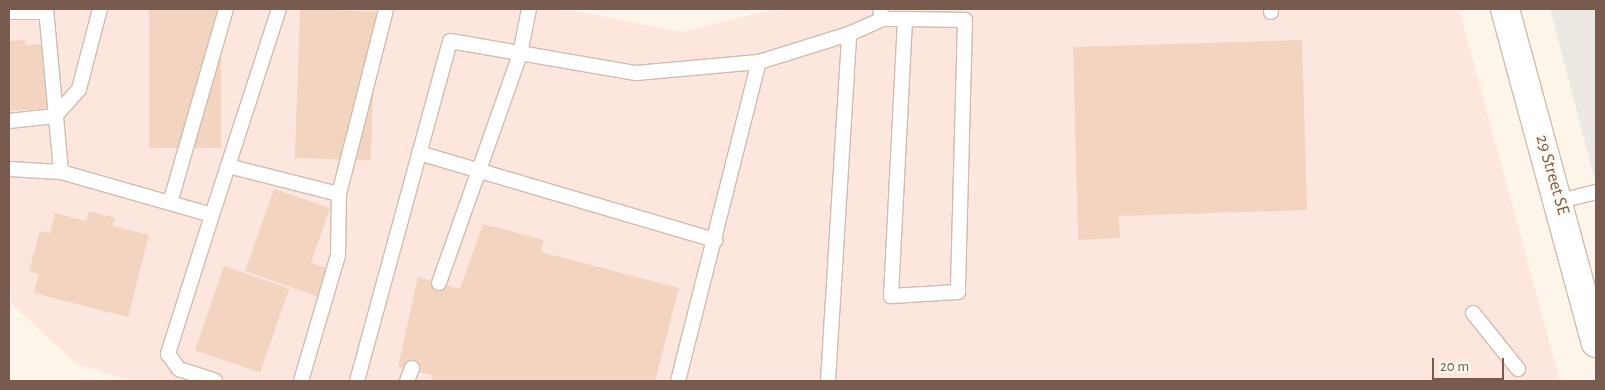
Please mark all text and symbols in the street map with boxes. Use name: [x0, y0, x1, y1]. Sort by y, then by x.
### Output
street label: 29 Street SE: [1530, 133, 1574, 217]
scale bar: [1435, 348, 1508, 380]
text: 20 m: [1440, 359, 1469, 374]

